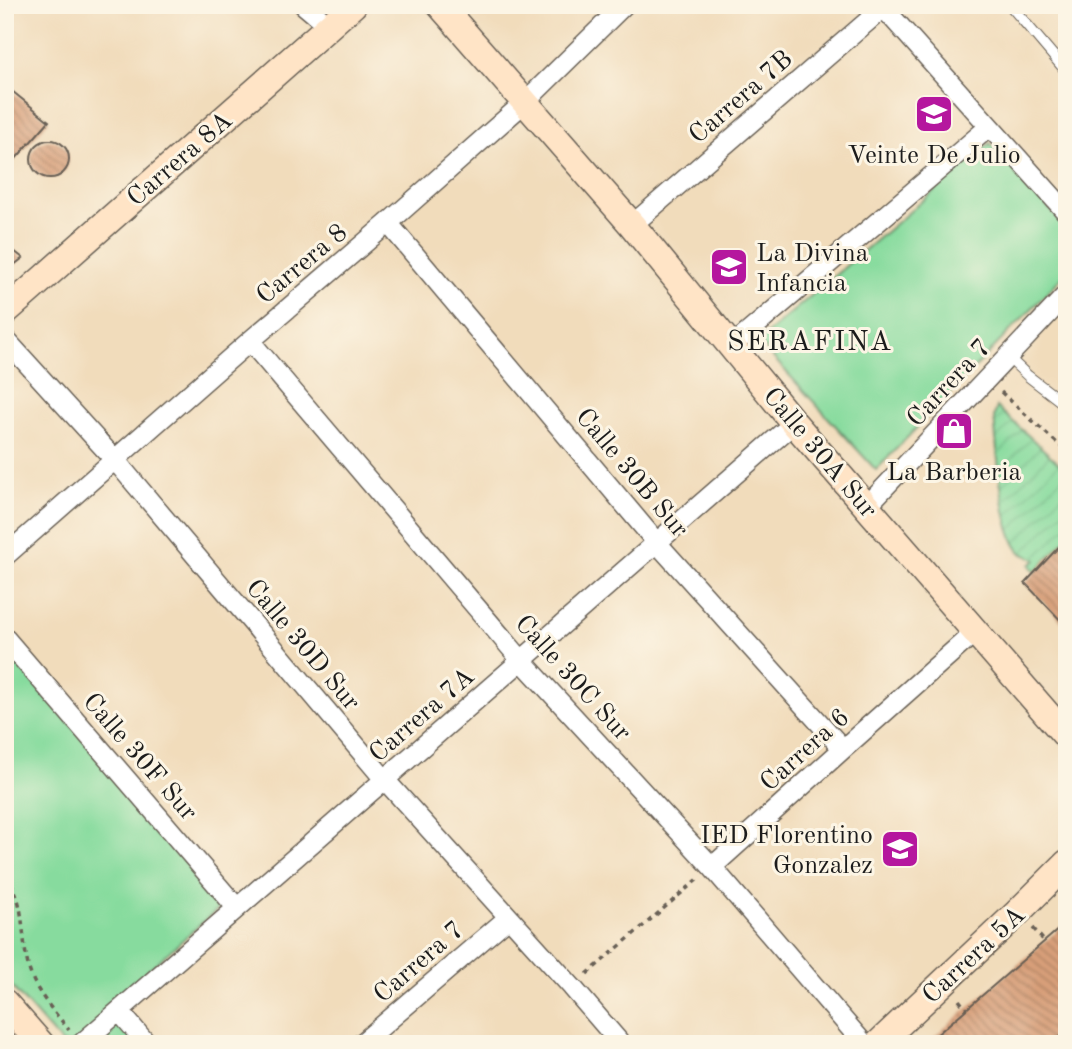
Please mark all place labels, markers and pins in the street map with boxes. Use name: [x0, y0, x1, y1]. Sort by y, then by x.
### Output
school or university icon: Veinte De Julio: [913, 93, 955, 135]
place label: Veinte De Julio: [847, 143, 1021, 169]
place label: La Divina Infancia: [756, 241, 869, 297]
school or university icon: La Divina Infancia: [708, 246, 750, 288]
shop icon: La Barberia: [933, 410, 975, 452]
place label: La Barberia: [887, 460, 1022, 486]
place label: IED Florentino Gonzalez: [700, 823, 873, 879]
school or university icon: IED Florentino Gonzalez: [879, 828, 921, 870]

